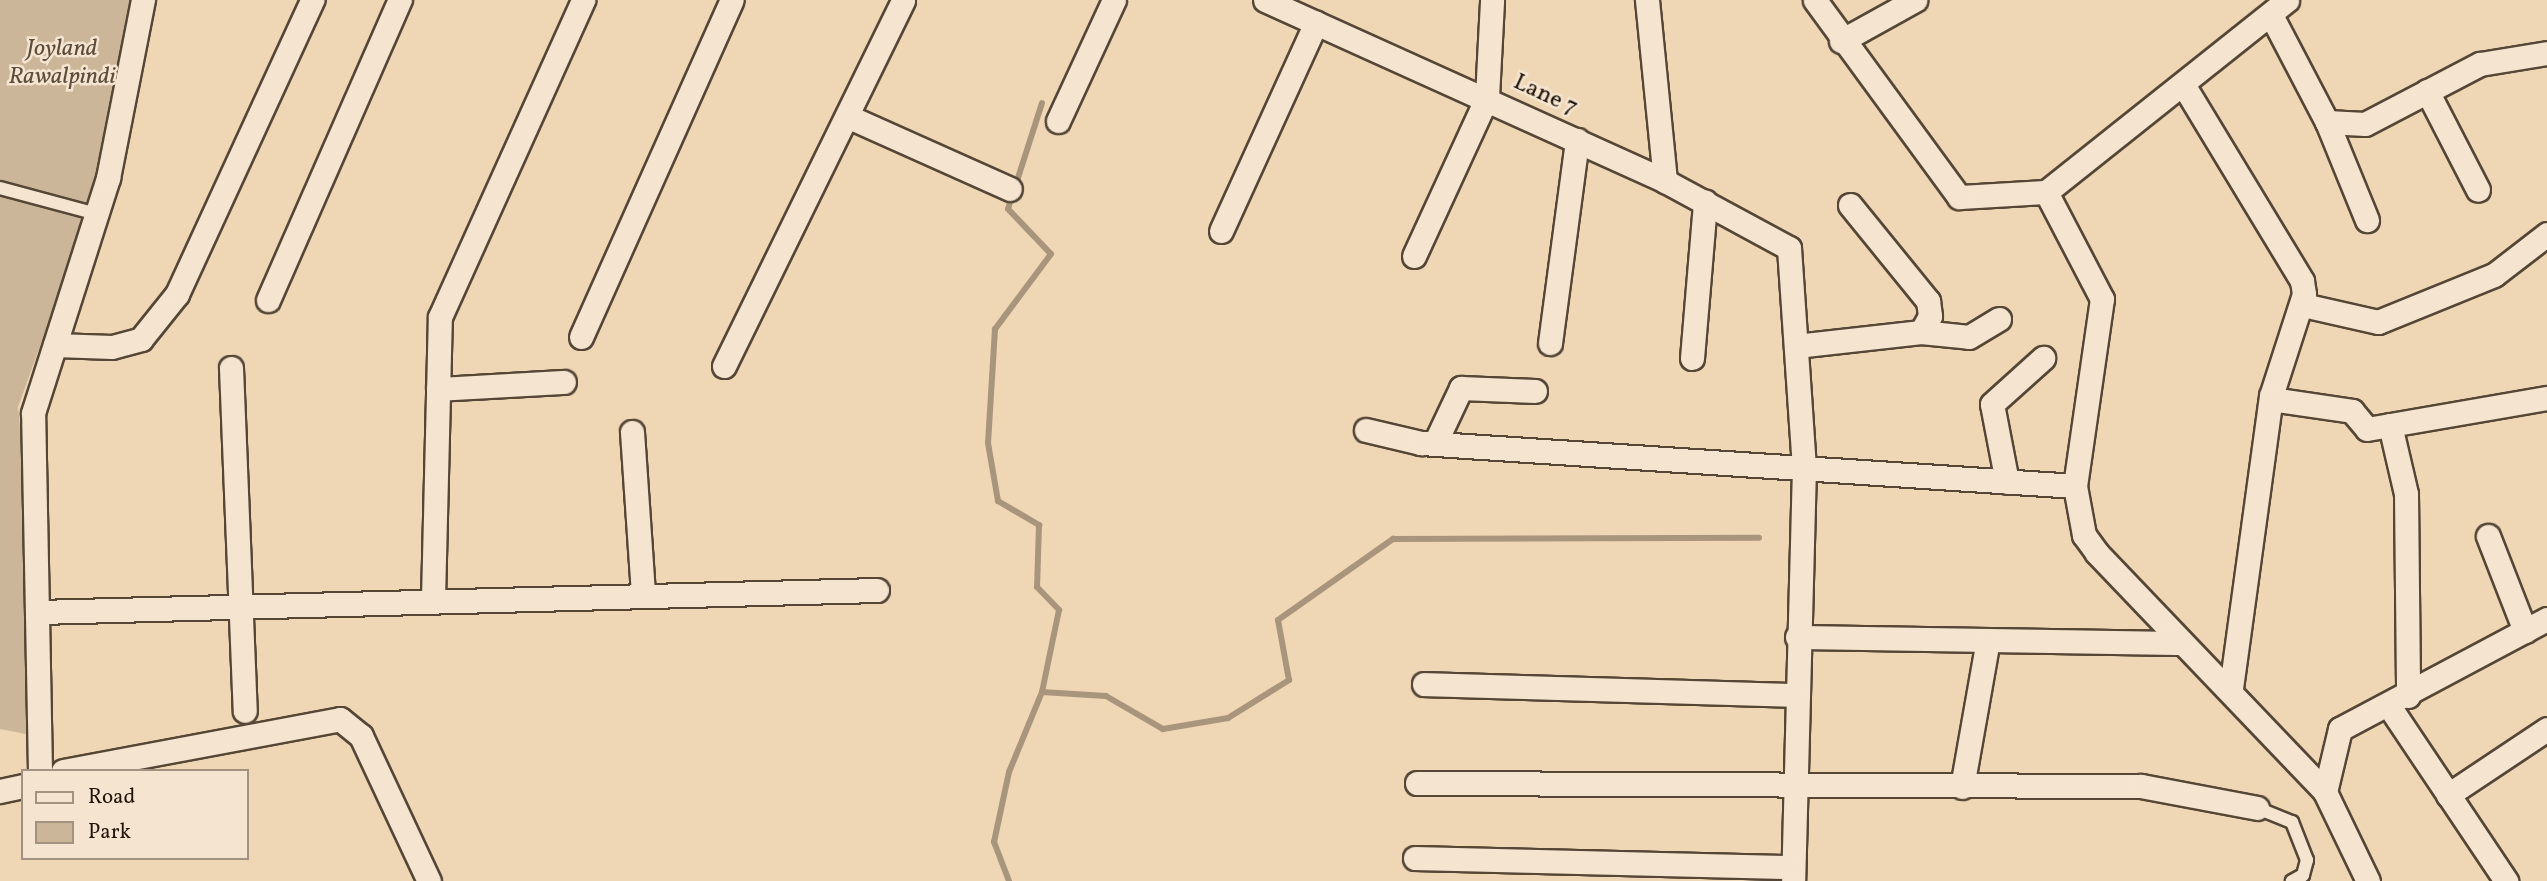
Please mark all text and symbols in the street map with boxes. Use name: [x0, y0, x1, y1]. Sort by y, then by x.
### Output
park label: Joyland Rawalpindi: [8, 36, 116, 92]
street label: Lane 7: [1508, 69, 1582, 123]
legend: [21, 769, 248, 860]
text: Road: [88, 783, 135, 812]
text: Park: [88, 818, 131, 847]

